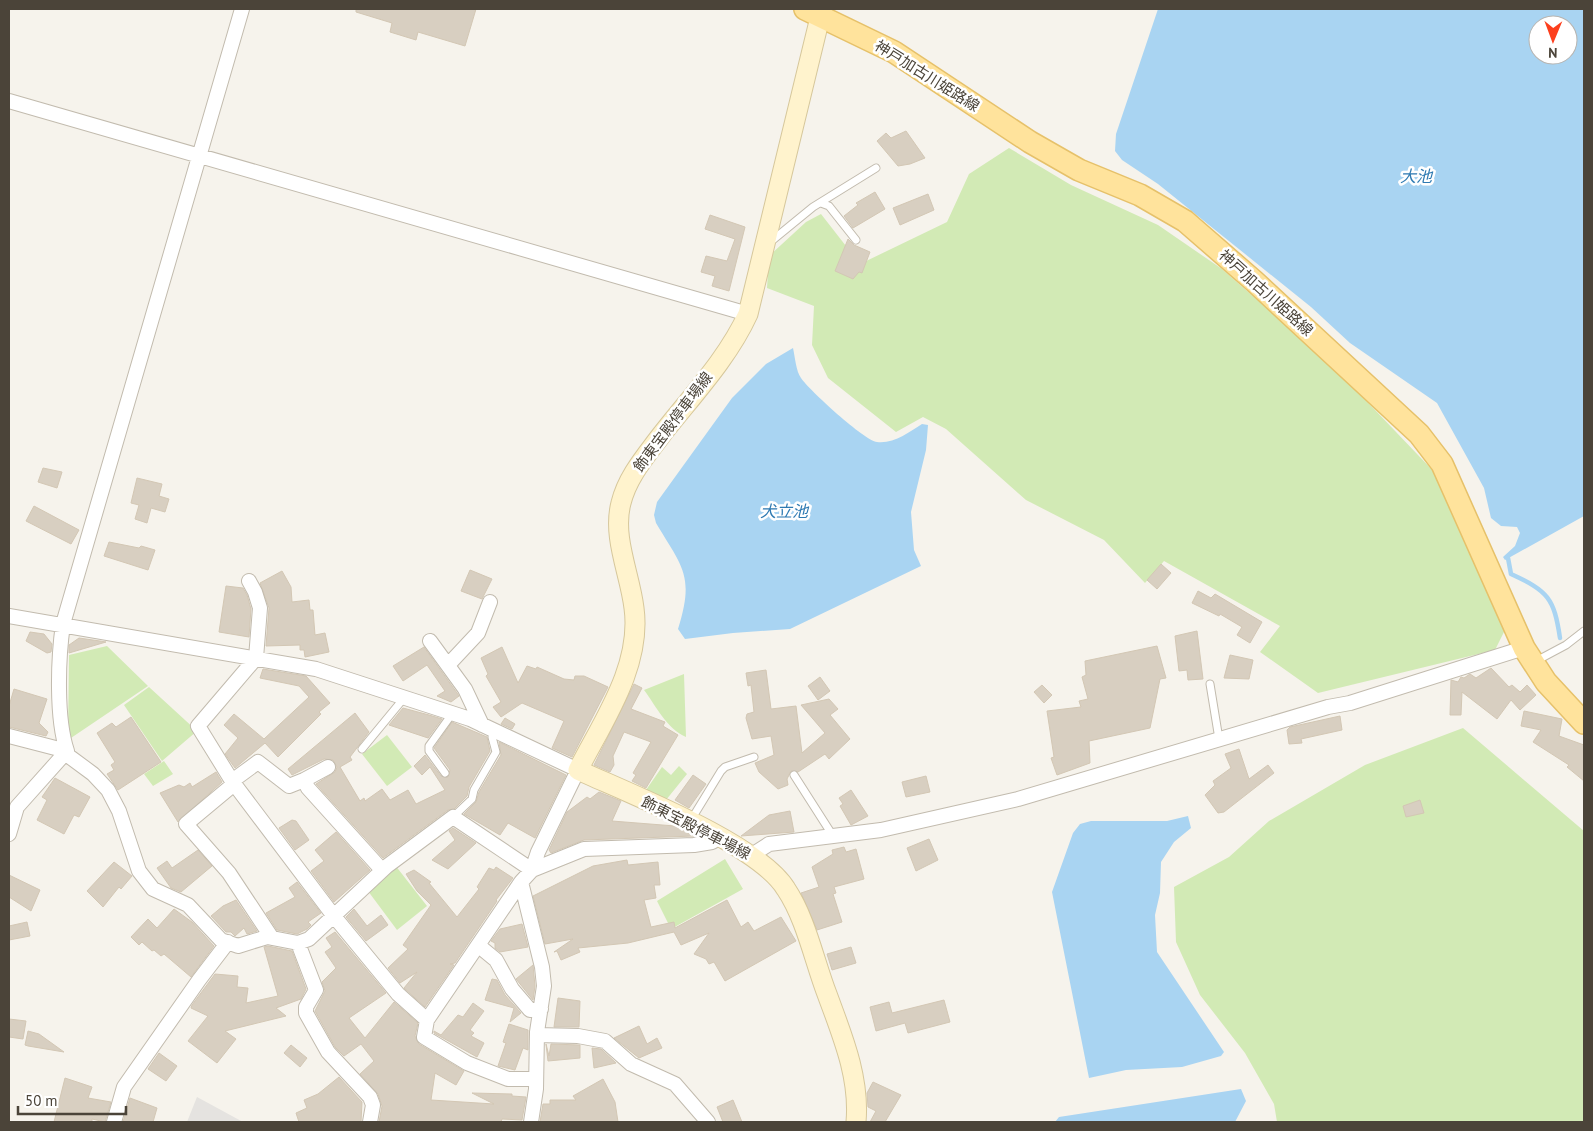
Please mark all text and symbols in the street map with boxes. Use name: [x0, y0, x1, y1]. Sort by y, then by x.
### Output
north arrow: [1528, 15, 1578, 65]
street label: 神戸加古川姫路線: [871, 36, 983, 115]
text: N: [1548, 44, 1558, 62]
water label: 大池: [1400, 166, 1434, 186]
street label: 神戸加古川姫路線: [1215, 245, 1317, 340]
street label: 飾東宝殿停車場線: [629, 368, 716, 475]
water label: 犬立池: [760, 501, 810, 521]
street label: 飾東宝殿停車場線: [638, 792, 754, 863]
scale bar: [18, 1084, 125, 1116]
text: 50 m: [25, 1091, 58, 1110]

